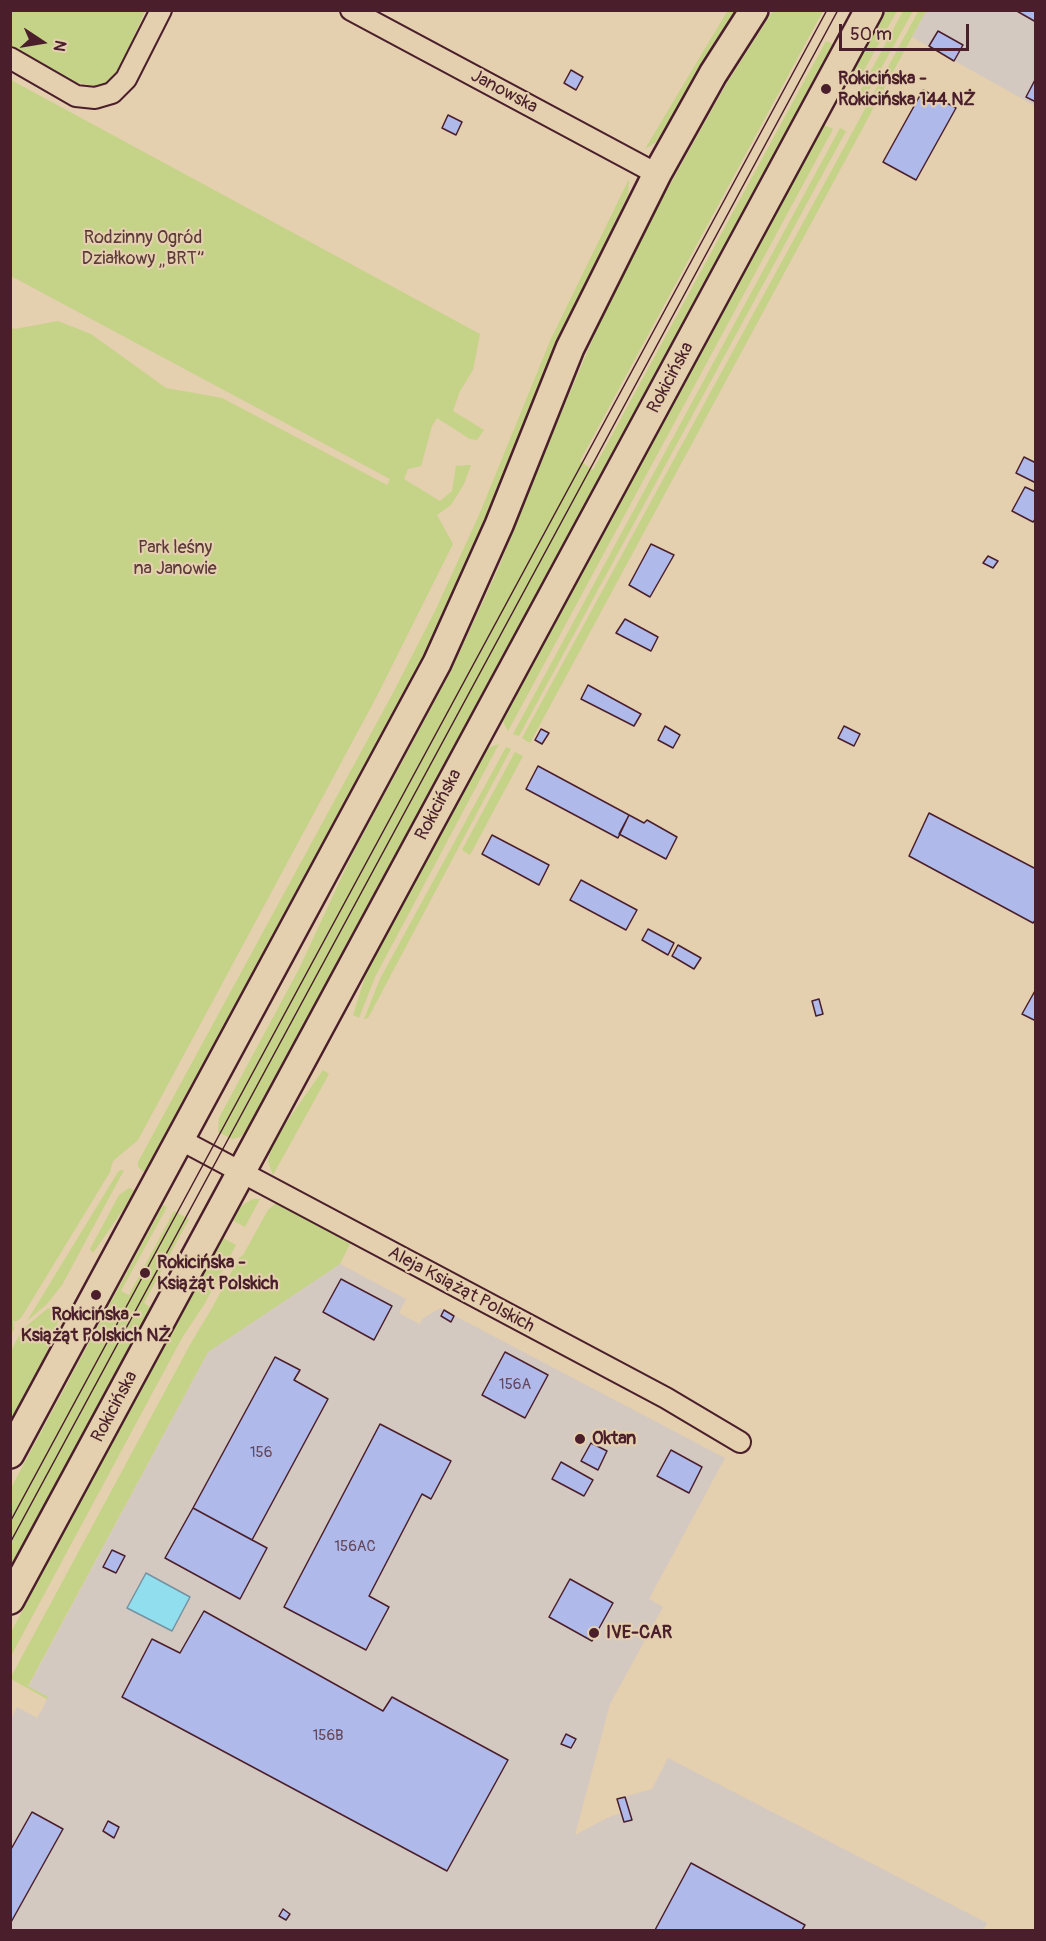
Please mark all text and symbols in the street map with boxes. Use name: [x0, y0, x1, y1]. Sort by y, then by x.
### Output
north arrow: [12, 12, 72, 72]
scale bar: [842, 12, 972, 50]
text: 50 m: [850, 23, 892, 46]
text: N: [49, 38, 71, 53]
street label: Janowska: [467, 65, 541, 119]
place label: Rokicińska - Rokicińska 144 NŻ: [838, 68, 976, 110]
marker: Rokicińska - Rokicińska 144 NŻ: [819, 82, 833, 96]
park label: Rodzinny Ogród Działkowy „BRT”: [82, 227, 204, 270]
street label: Rokicińska: [643, 339, 699, 417]
park label: Park leśny na Janowie: [133, 537, 217, 580]
street label: Rokicińska: [411, 766, 467, 844]
street label: Aleja Książąt Polskich: [384, 1242, 538, 1338]
place label: Rokicińska - Książąt Polskich: [157, 1252, 278, 1294]
marker: Rokicińska - Książąt Polskich: [138, 1266, 152, 1280]
marker: Rokicińska - Książąt Polskich NŻ: [89, 1288, 103, 1302]
place label: Rokicińska - Książąt Polskich NŻ: [21, 1304, 171, 1346]
street label: Rokicińska: [87, 1368, 143, 1446]
house number: 156A: [499, 1376, 531, 1394]
place label: Oktan: [592, 1428, 636, 1450]
marker: Oktan: [573, 1432, 587, 1446]
house number: 156: [250, 1444, 272, 1462]
house number: 156AC: [334, 1538, 376, 1556]
place label: IVE-CAR: [606, 1622, 672, 1644]
marker: IVE-CAR: [587, 1626, 601, 1640]
house number: 156B: [312, 1727, 344, 1745]

